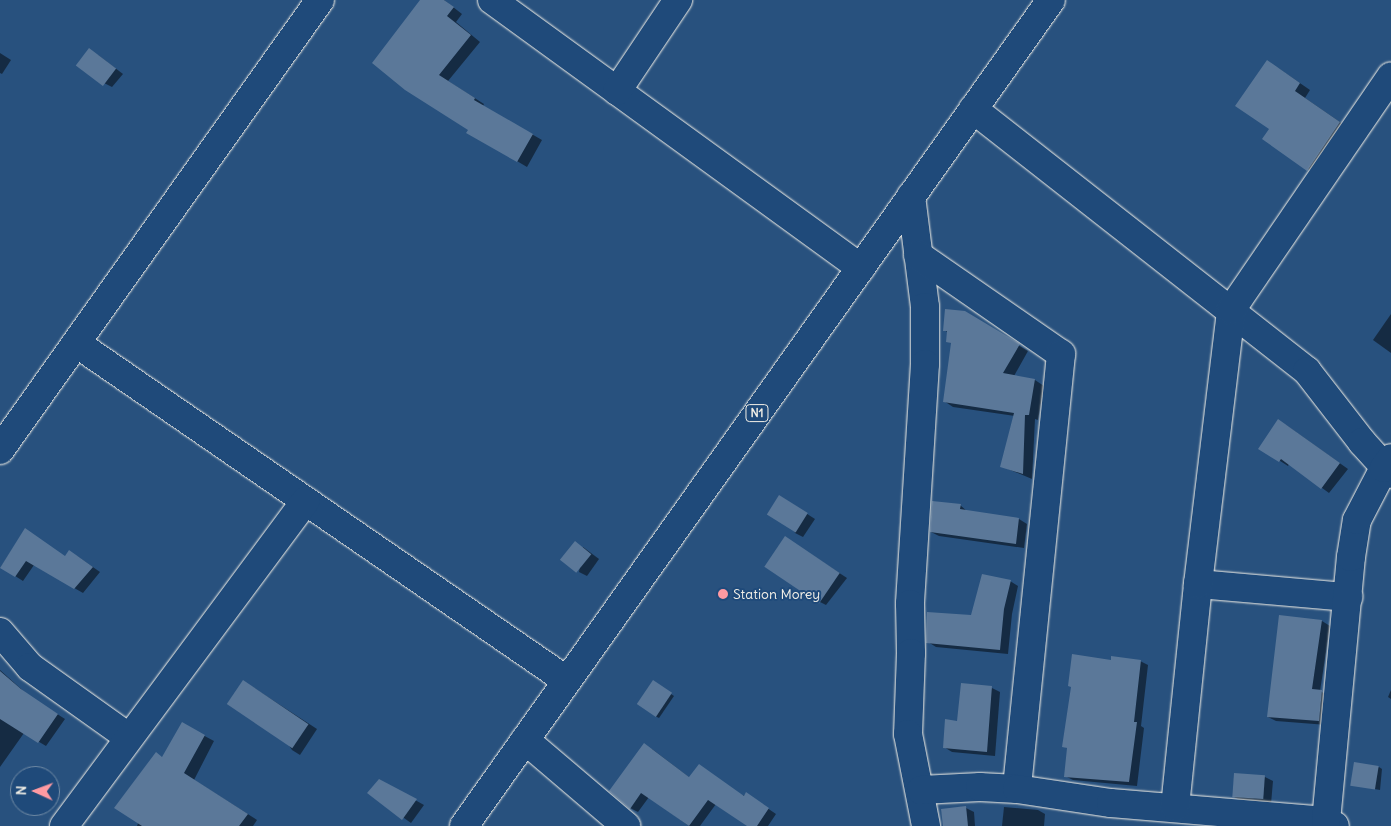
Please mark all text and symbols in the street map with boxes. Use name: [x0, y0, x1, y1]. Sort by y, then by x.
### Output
road number: N1: [744, 403, 770, 422]
place label: Station Morey: [733, 586, 820, 602]
marker: Station Morey: [717, 588, 729, 600]
north arrow: [10, 766, 60, 816]
text: N: [12, 785, 30, 796]

